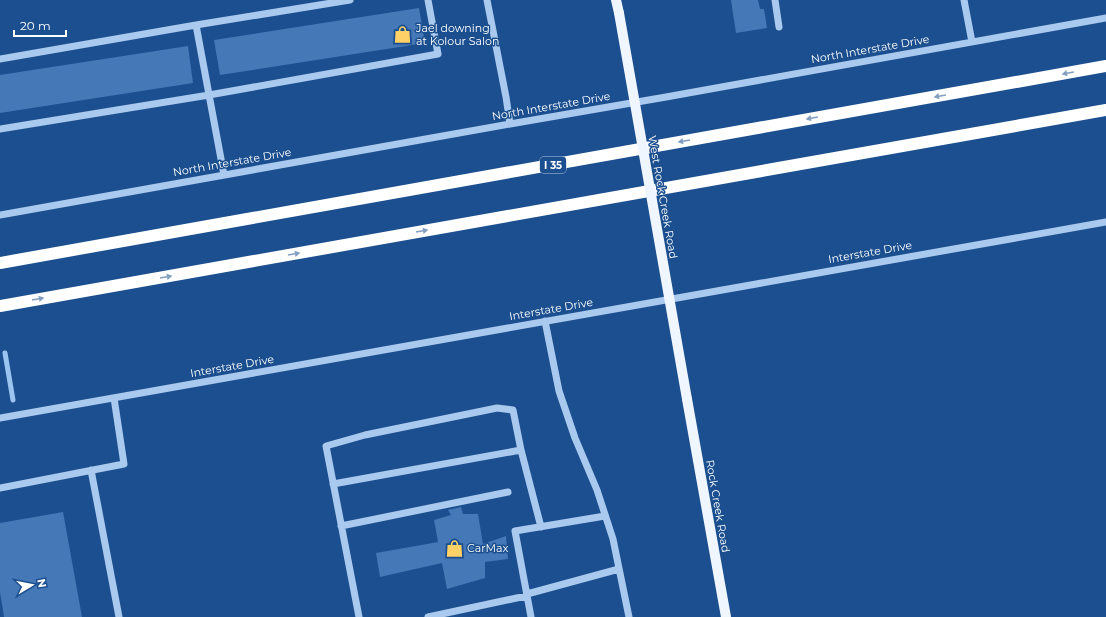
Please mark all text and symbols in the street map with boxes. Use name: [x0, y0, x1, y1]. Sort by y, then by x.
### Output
scale bar: [14, 12, 66, 38]
text: 20 m: [20, 18, 51, 33]
place label: Jael downing at Kolour Salon: [415, 21, 499, 48]
shop icon: Jael downing at Kolour Salon: [393, 24, 413, 44]
street label: North Interstate Drive: [810, 32, 931, 66]
one-way arrow: [1061, 70, 1074, 76]
street label: North Interstate Drive: [491, 89, 612, 123]
one-way arrow: [933, 93, 946, 99]
one-way arrow: [805, 116, 818, 122]
street label: West Rock Creek Road: [645, 134, 681, 260]
one-way arrow: [678, 139, 690, 145]
street label: North Interstate Drive: [172, 145, 293, 179]
road number: I 35: [540, 157, 566, 173]
one-way arrow: [416, 228, 429, 234]
street label: Interstate Drive: [827, 238, 913, 266]
one-way arrow: [288, 251, 301, 257]
one-way arrow: [160, 273, 173, 279]
street label: Interstate Drive: [508, 295, 594, 323]
one-way arrow: [32, 296, 45, 302]
street label: Interstate Drive: [189, 352, 275, 380]
street label: Rock Creek Road: [703, 458, 733, 554]
shop icon: CarMax: [444, 538, 464, 558]
place label: CarMax: [467, 541, 508, 555]
north arrow: [12, 565, 52, 605]
text: N: [34, 578, 50, 589]

